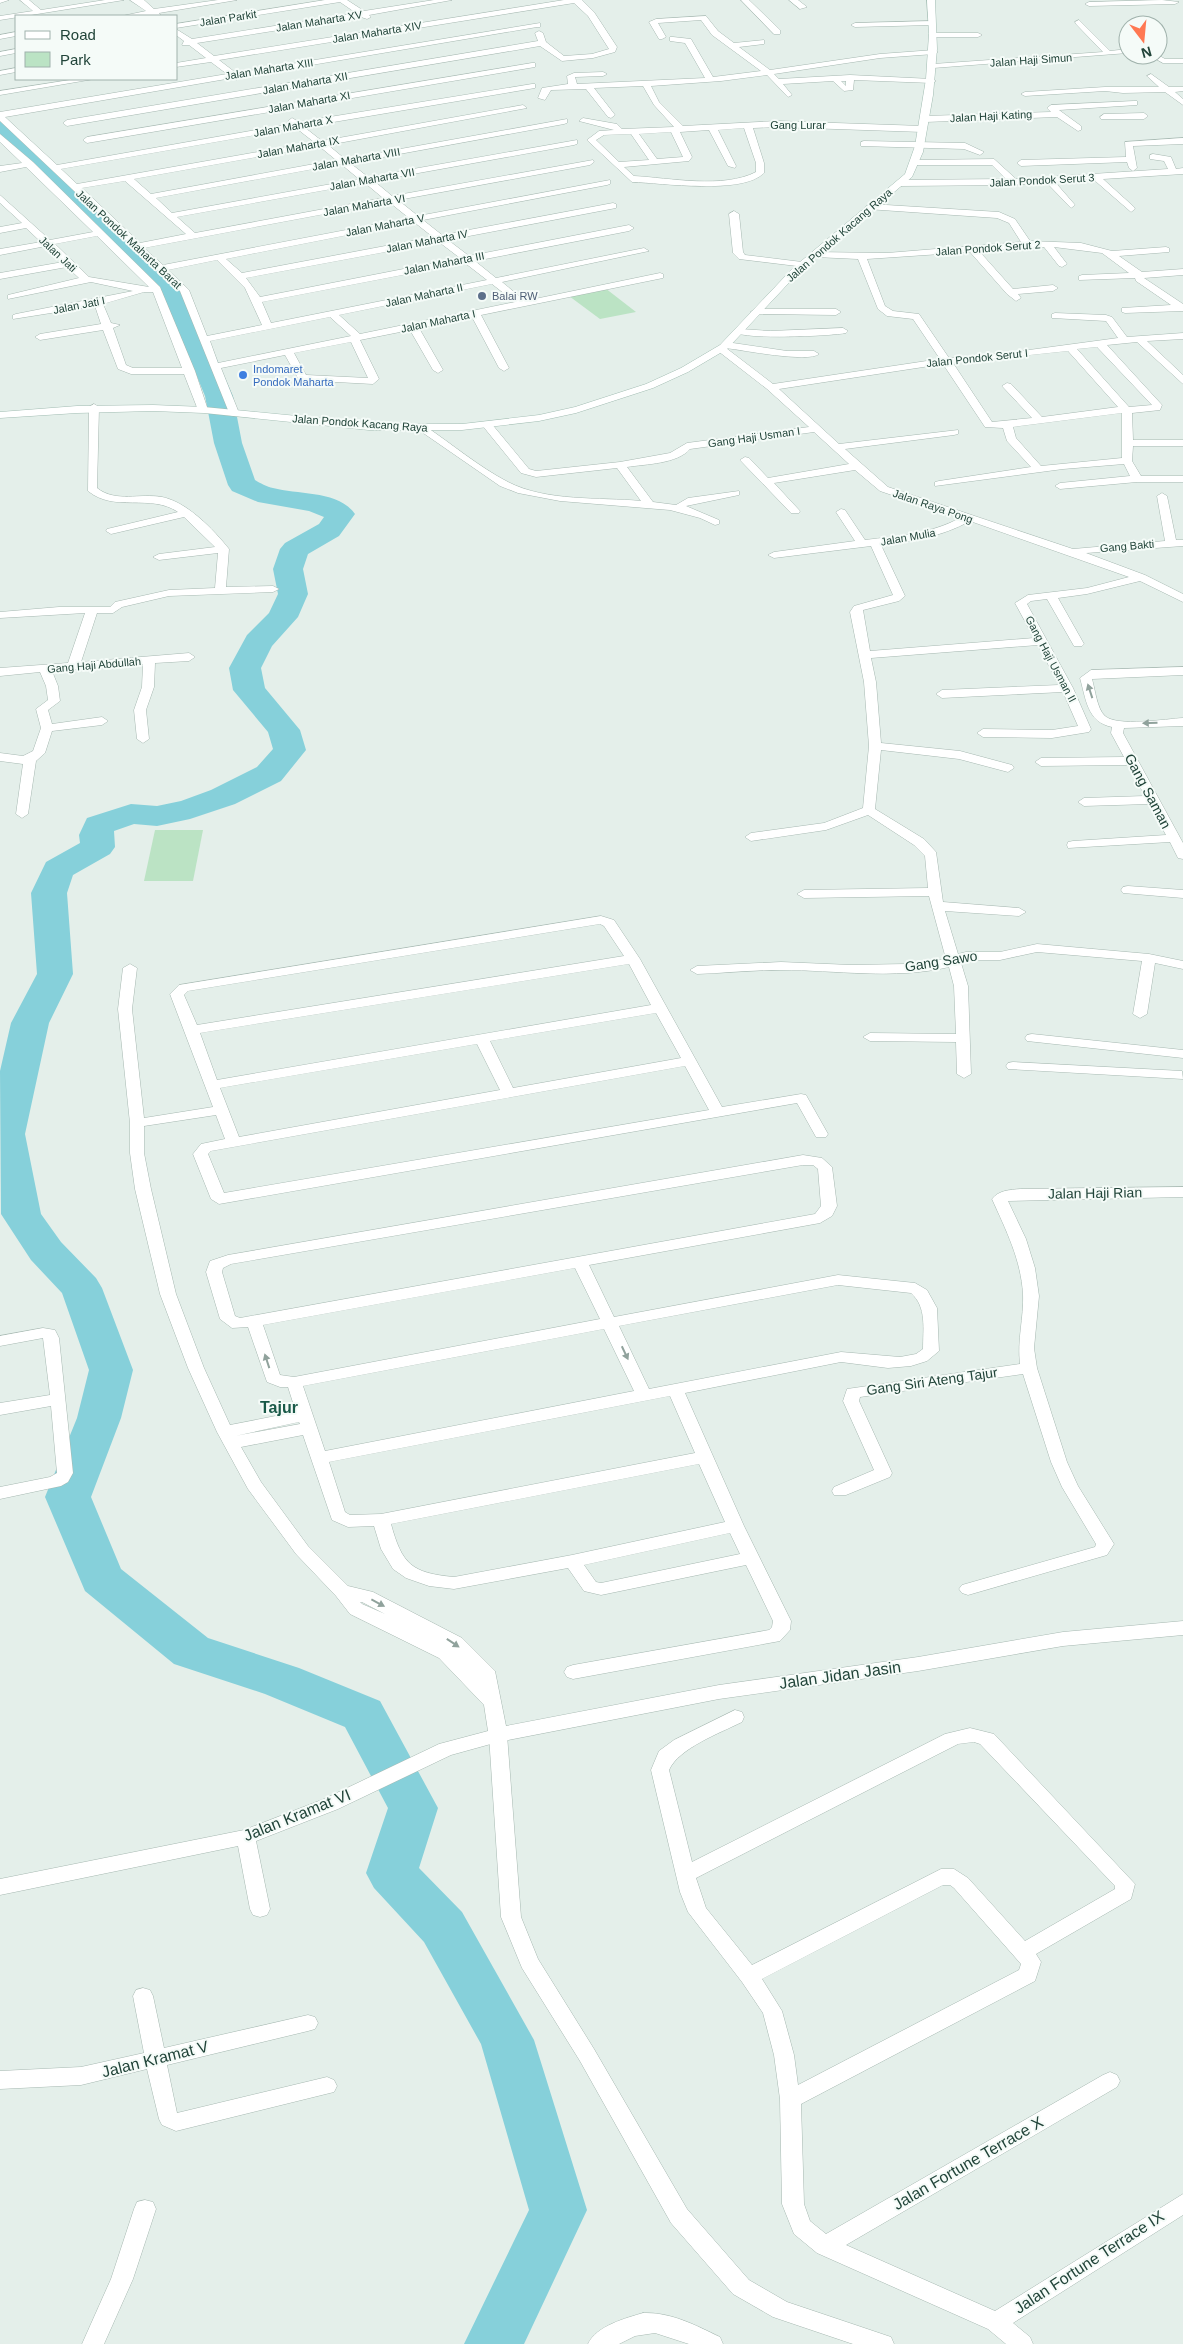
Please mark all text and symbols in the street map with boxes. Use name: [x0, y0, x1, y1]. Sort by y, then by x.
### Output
street label: Jalan Parkit: [199, 8, 257, 28]
street label: Jalan Maharta XV: [275, 8, 364, 34]
legend: [15, 15, 178, 80]
north arrow: [1118, 15, 1168, 65]
street label: Jalan Maharta XIV: [331, 19, 423, 45]
text: Road: [60, 26, 96, 43]
text: N: [1140, 43, 1154, 62]
text: Park: [60, 51, 91, 68]
street label: Jalan Haji Simun: [989, 51, 1073, 69]
street label: Jalan Maharta XIII: [224, 55, 314, 83]
street label: Jalan Maharta XII: [261, 69, 349, 97]
street label: Jalan Maharta XI: [267, 89, 351, 115]
street label: Jalan Haji Kating: [949, 108, 1033, 124]
street label: Jalan Maharta X: [253, 113, 334, 139]
street label: Gang Lurar: [770, 119, 826, 131]
street label: Jalan Maharta IX: [256, 134, 341, 160]
street label: Jalan Maharta VIII: [311, 145, 401, 173]
street label: Jalan Maharta VII: [329, 166, 415, 192]
street label: Jalan Pondok Serut 3: [989, 171, 1095, 189]
street label: Jalan Pondok Kacang Raya: [784, 185, 895, 284]
street label: Jalan Pondok Maharta Barat: [74, 187, 184, 291]
street label: Jalan Maharta VI: [322, 192, 406, 218]
street label: Jalan Maharta V: [345, 211, 426, 239]
street label: Jalan Maharta IV: [385, 227, 470, 255]
street label: Jalan Jati: [37, 234, 79, 274]
street label: Jalan Pondok Serut 2: [935, 238, 1041, 258]
street label: Jalan Maharta III: [403, 249, 485, 277]
street label: Jalan Maharta II: [384, 281, 464, 309]
marker: Balai RW: [476, 290, 488, 302]
place label: Balai RW: [492, 290, 538, 302]
street label: Jalan Jati I: [52, 294, 106, 316]
street label: Jalan Maharta I: [400, 307, 476, 335]
street label: Jalan Pondok Serut I: [926, 347, 1028, 369]
place label: Indomaret Pondok Maharta: [253, 363, 335, 388]
marker: Indomaret Pondok Maharta: [237, 369, 249, 381]
street label: Jalan Pondok Kacang Raya: [292, 412, 429, 434]
street label: Gang Haji Usman I: [707, 425, 801, 449]
street label: Jalan Raya Pong: [891, 487, 975, 525]
street label: Jalan Mulia: [880, 526, 937, 548]
street label: Gang Bakti: [1099, 538, 1155, 554]
street label: Gang Haji Usman II: [1023, 614, 1079, 704]
street label: Gang Haji Abdullah: [47, 655, 141, 675]
one-way arrow: [1086, 683, 1093, 698]
one-way arrow: [1142, 719, 1158, 727]
street label: Gang Saman: [1122, 751, 1174, 831]
street label: Gang Sawo: [904, 947, 979, 975]
street label: Jalan Haji Rian: [1048, 1184, 1142, 1202]
one-way arrow: [621, 1346, 629, 1360]
one-way arrow: [263, 1353, 270, 1368]
street label: Gang Siri Ateng Tajur: [866, 1364, 999, 1398]
district label: Tajur: [260, 1399, 298, 1416]
one-way arrow: [371, 1598, 384, 1607]
one-way arrow: [447, 1638, 460, 1648]
street label: Jalan Jidan Jasin: [778, 1658, 902, 1692]
street label: Jalan Kramat VI: [241, 1786, 353, 1844]
street label: Jalan Kramat V: [100, 2037, 210, 2080]
street label: Jalan Fortune Terrace X: [890, 2113, 1046, 2213]
street label: Jalan Fortune Terrace IX: [1011, 2207, 1167, 2317]

